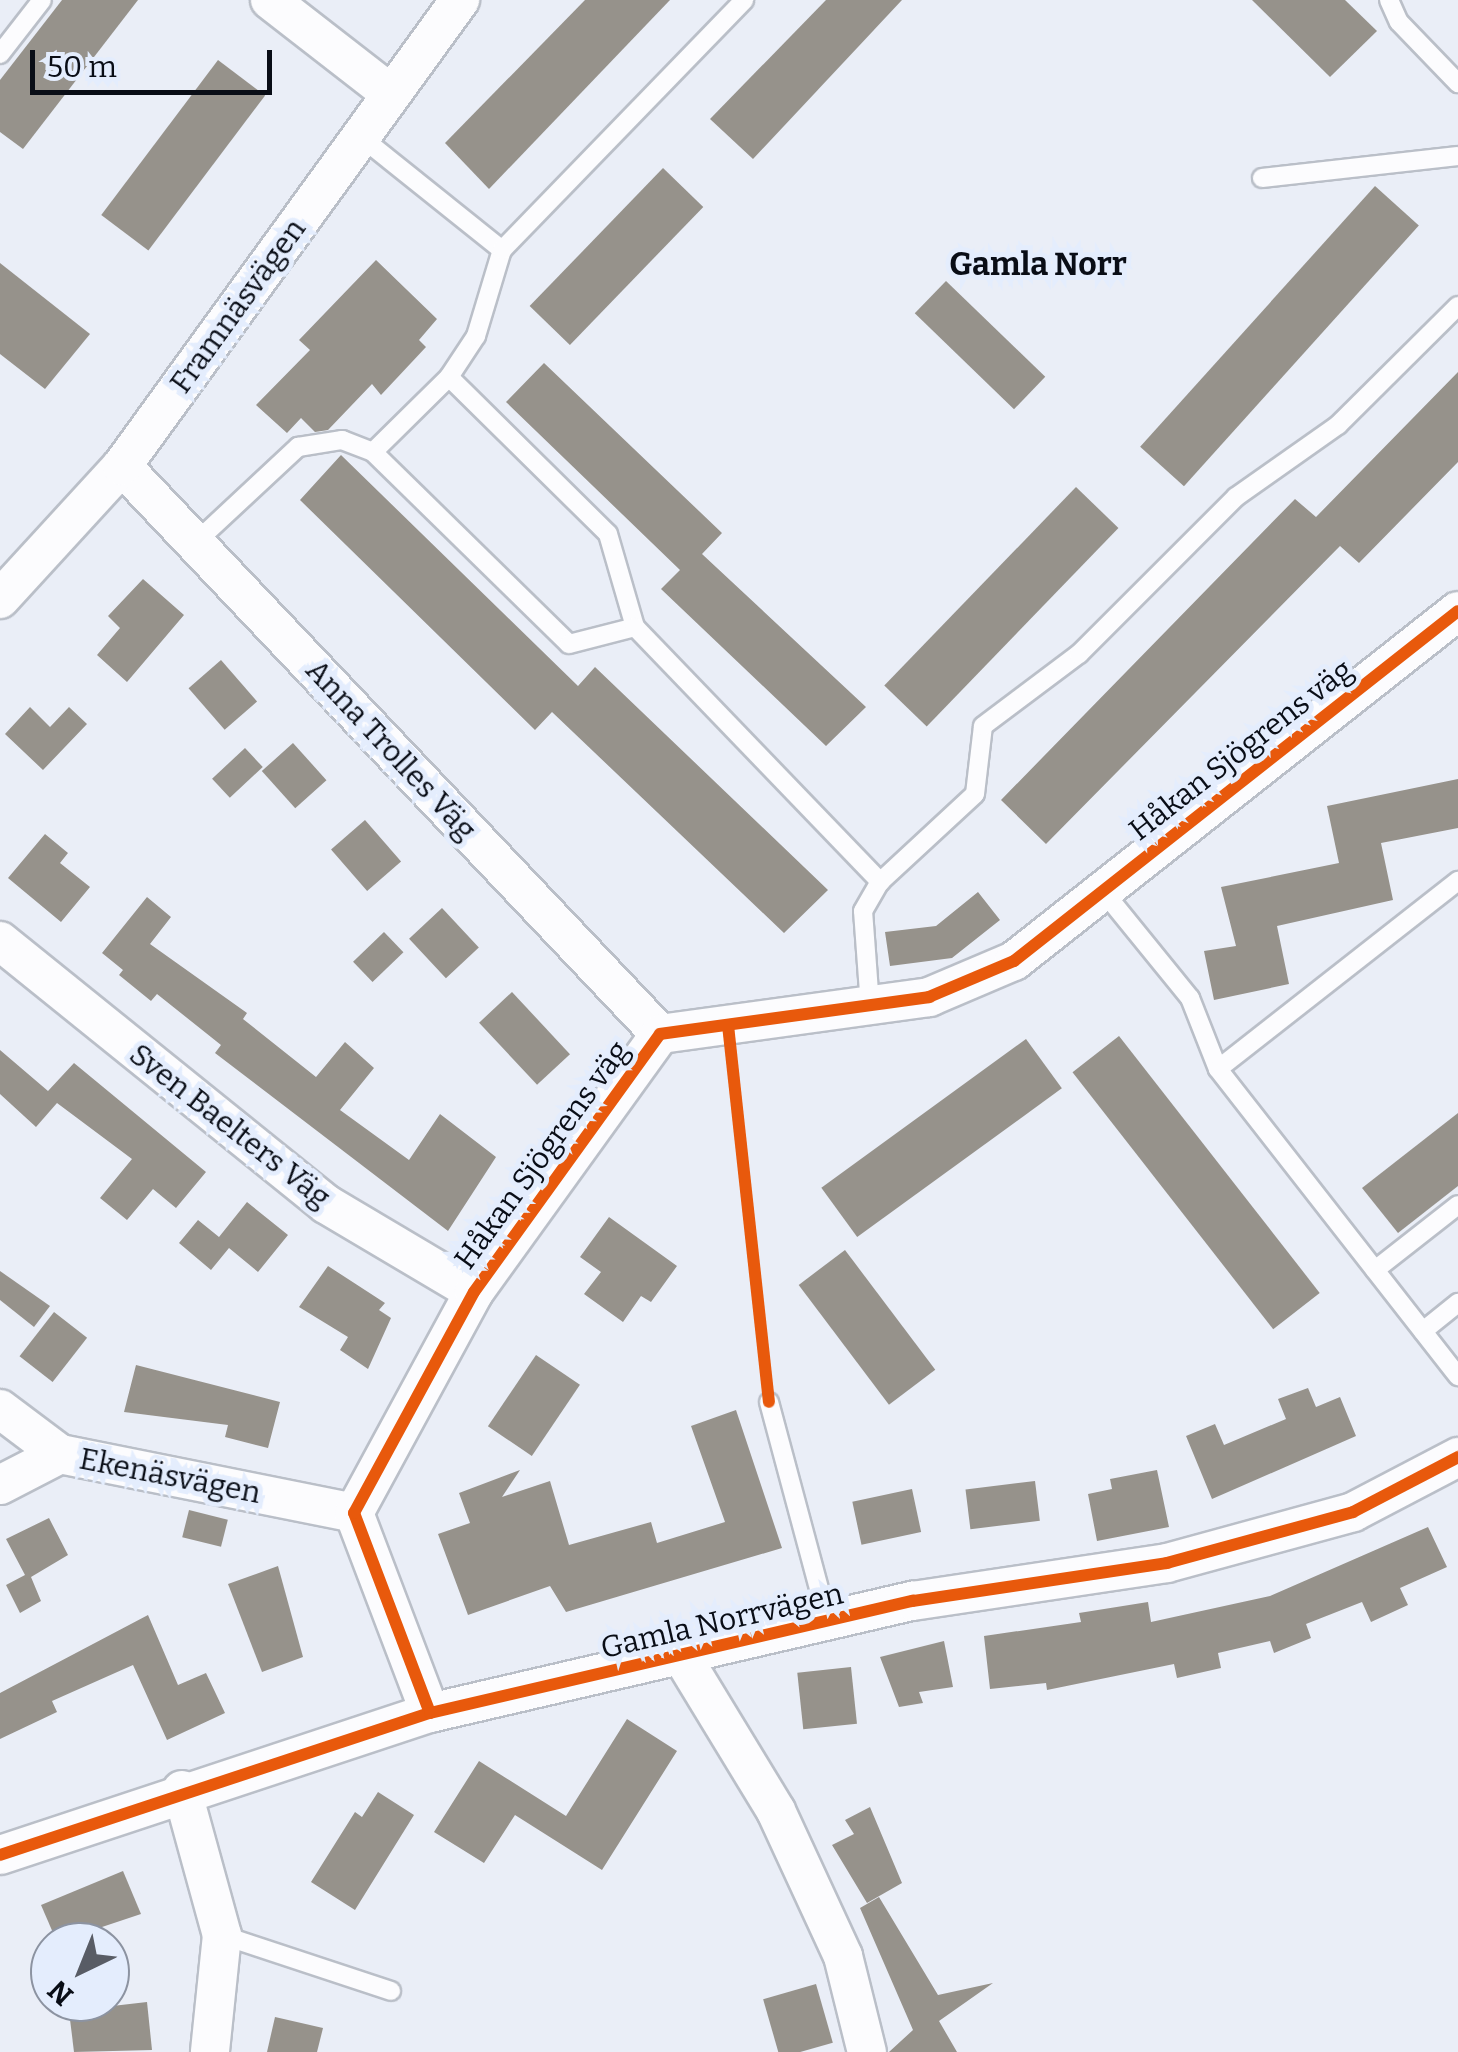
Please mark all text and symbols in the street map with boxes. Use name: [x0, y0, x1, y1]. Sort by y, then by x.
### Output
scale bar: [35, 30, 278, 92]
text: 50 m: [47, 49, 117, 85]
street label: Framnäsvägen: [163, 212, 313, 400]
district label: Gamla Norr: [949, 245, 1127, 283]
street label: Anna Trolles Väg: [298, 652, 484, 848]
street label: Håkan Sjögrens väg: [1122, 652, 1360, 848]
street label: Håkan Sjögrens väg: [447, 1034, 637, 1276]
street label: Sven Baelters Väg: [122, 1036, 338, 1216]
street label: Ekenäsvägen: [76, 1441, 264, 1511]
street label: Gamla Norrvägen: [597, 1576, 847, 1666]
north arrow: [30, 1922, 130, 2022]
text: N: [41, 1973, 80, 2012]

